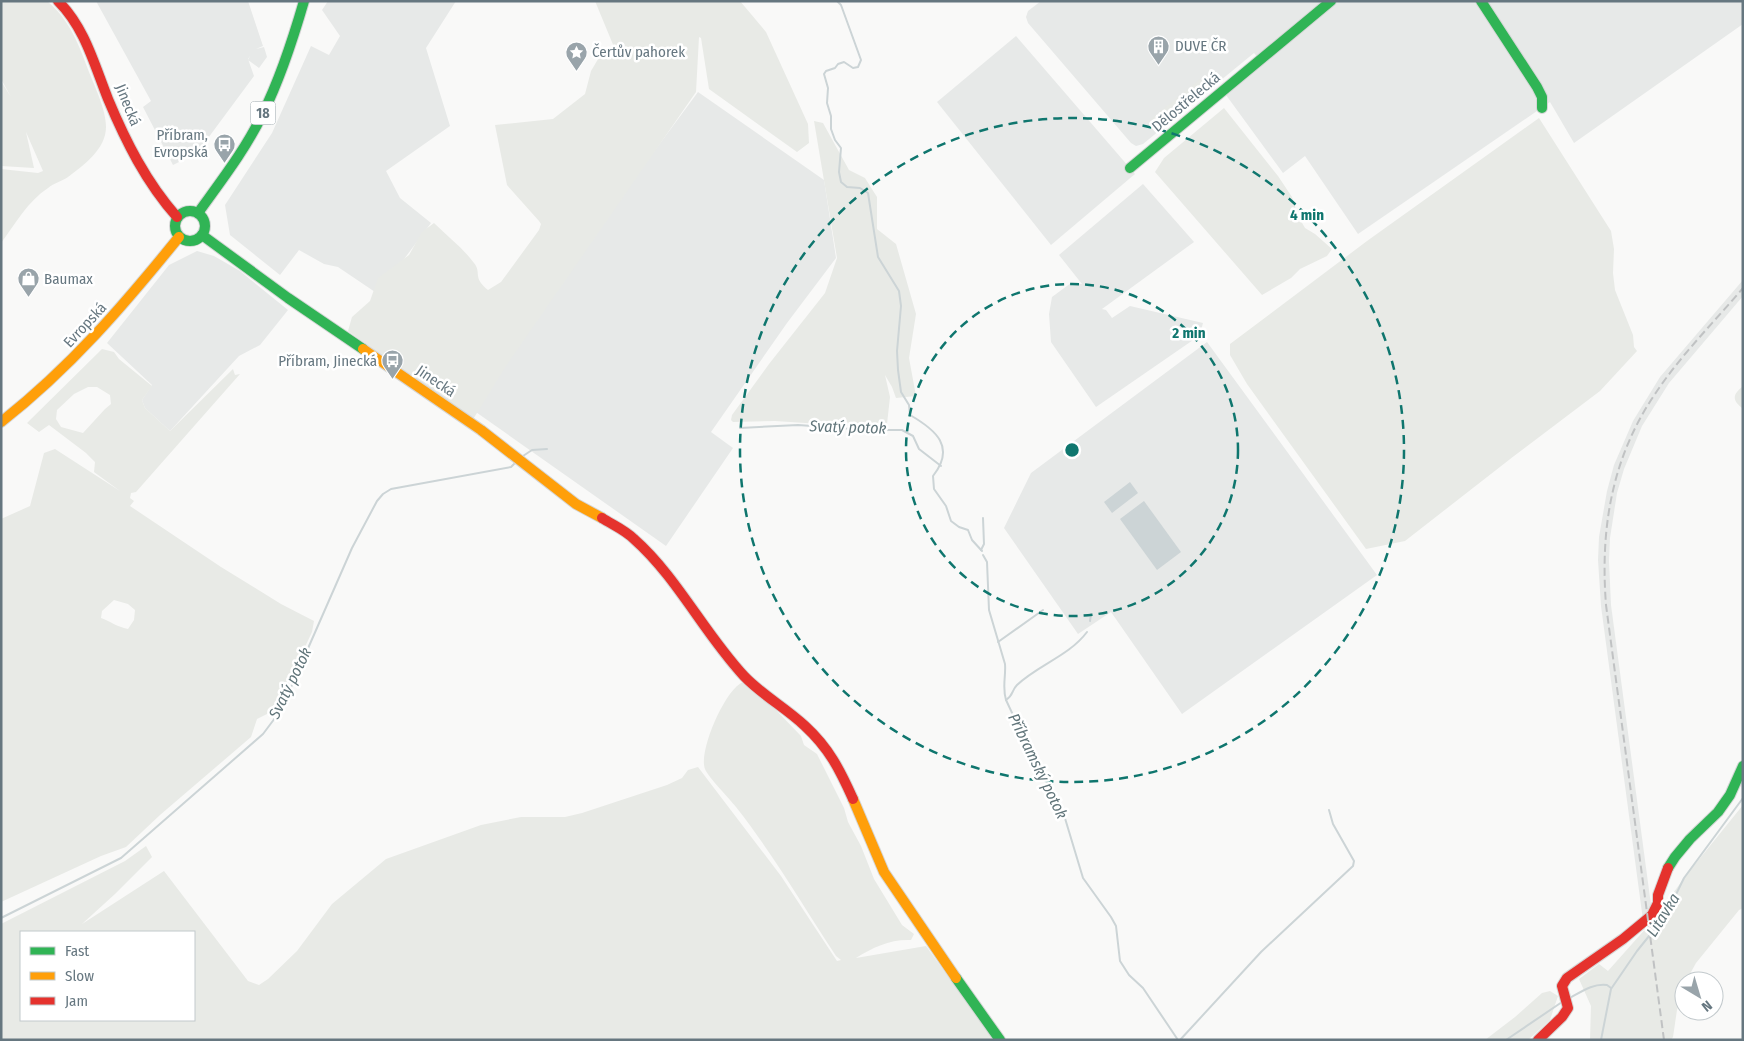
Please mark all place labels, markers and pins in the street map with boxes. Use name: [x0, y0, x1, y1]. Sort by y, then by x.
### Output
building icon: DUVE ČR: [1147, 34, 1171, 65]
place label: DUVE ČR: [1175, 37, 1227, 55]
place icon: Čertův pahorek: [564, 40, 588, 71]
place label: Čertův pahorek: [592, 43, 685, 61]
place label: Příbram, Evropská: [153, 126, 208, 161]
bus stop icon: Příbram, Evropská: [212, 132, 236, 163]
shop icon: Baumax: [16, 267, 40, 298]
place label: Baumax: [44, 270, 93, 288]
bus stop icon: Příbram, Jinecká: [381, 349, 405, 380]
place label: Příbram, Jinecká: [278, 352, 377, 370]
centre of rings: [1063, 441, 1081, 459]

